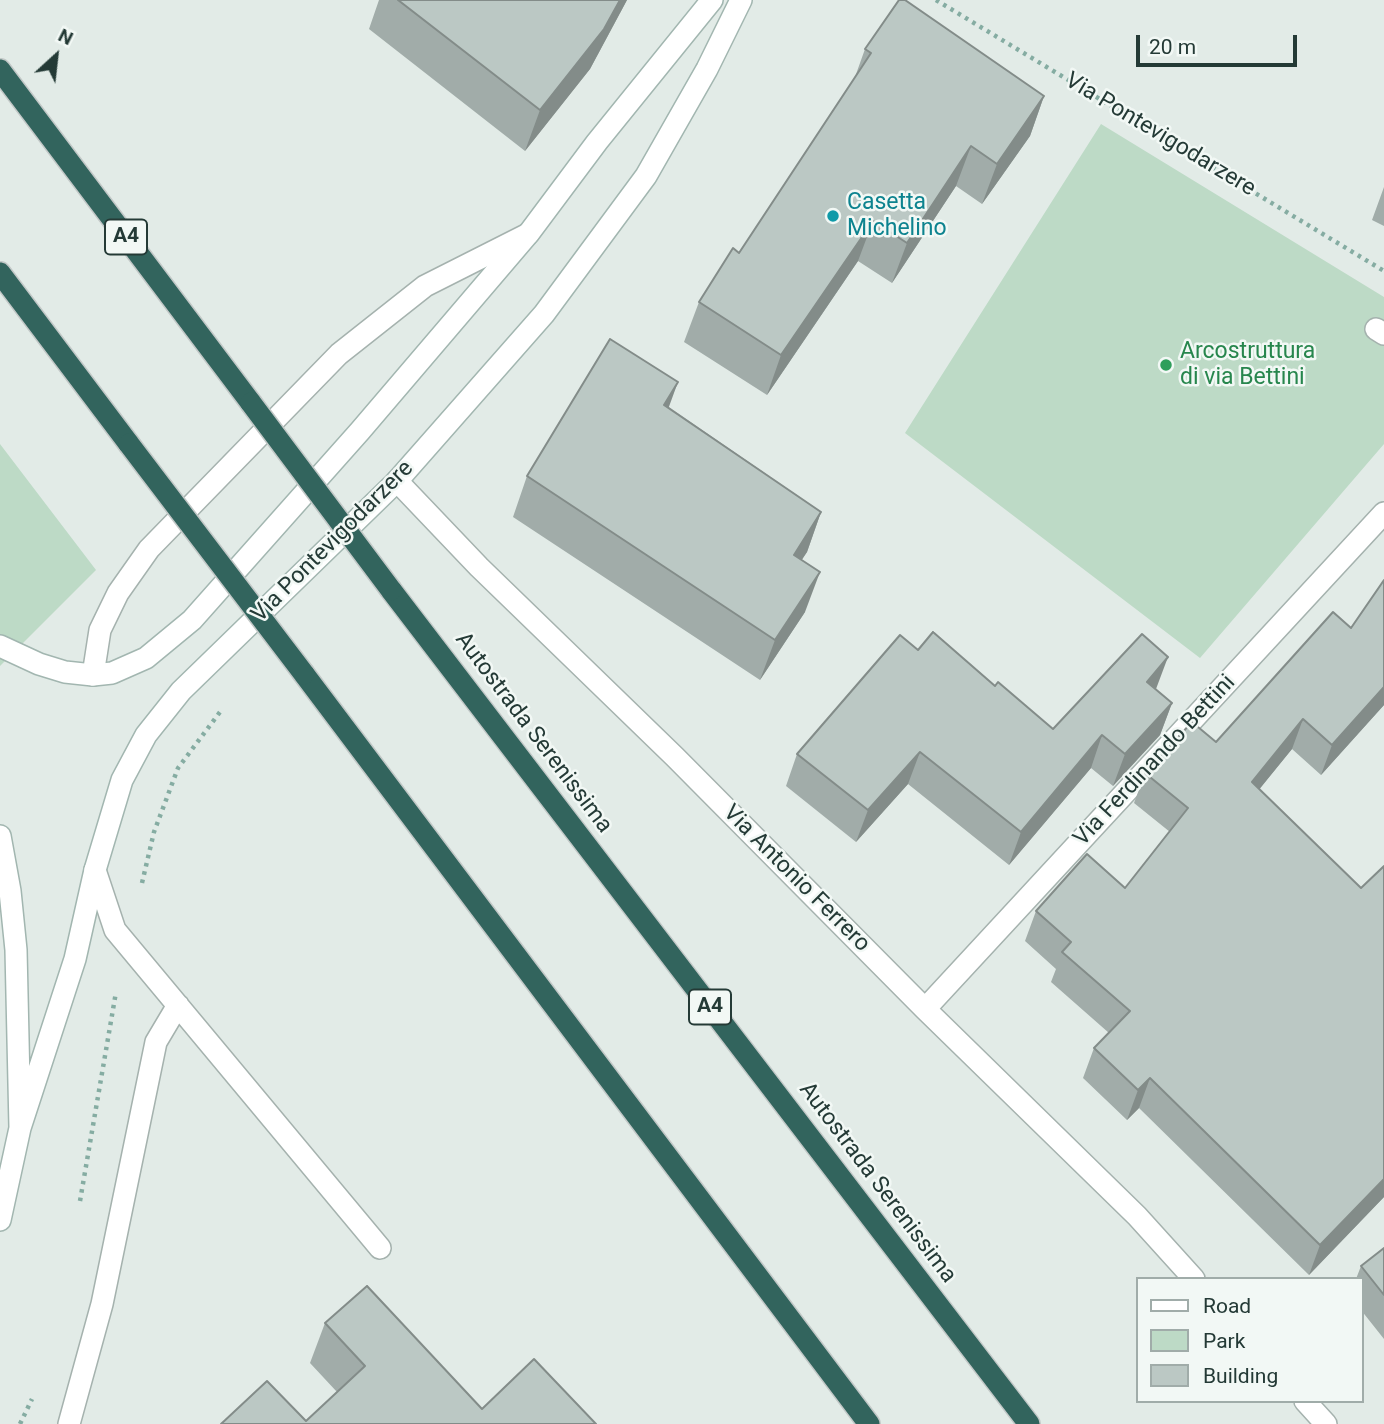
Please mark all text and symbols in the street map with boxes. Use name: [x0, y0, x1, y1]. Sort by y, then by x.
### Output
north arrow: [21, 21, 91, 91]
scale bar: [1139, 21, 1300, 65]
text: N: [55, 24, 77, 50]
text: 20 m: [1149, 35, 1196, 59]
street label: Via Pontevigodarzere: [1060, 67, 1260, 203]
place label: Casetta Michelino: [847, 189, 947, 243]
marker: Casetta Michelino: [825, 208, 841, 224]
road number: A4: [105, 219, 147, 254]
place label: Arcostruttura di via Bettini: [1180, 338, 1315, 392]
marker: Arcostruttura di via Bettini: [1158, 357, 1174, 373]
street label: Via Pontevigodarzere: [246, 455, 420, 629]
street label: Autostrada Serenissima: [448, 627, 618, 839]
street label: Via Ferdinando Bettini: [1068, 670, 1242, 852]
street label: Via Antonio Ferrero: [717, 800, 875, 958]
road number: A4: [689, 990, 731, 1024]
street label: Autostrada Serenissima: [792, 1077, 962, 1289]
legend: [1136, 1277, 1363, 1403]
text: Road: [1203, 1294, 1251, 1318]
text: Park: [1203, 1329, 1245, 1353]
text: Building: [1203, 1364, 1278, 1388]

